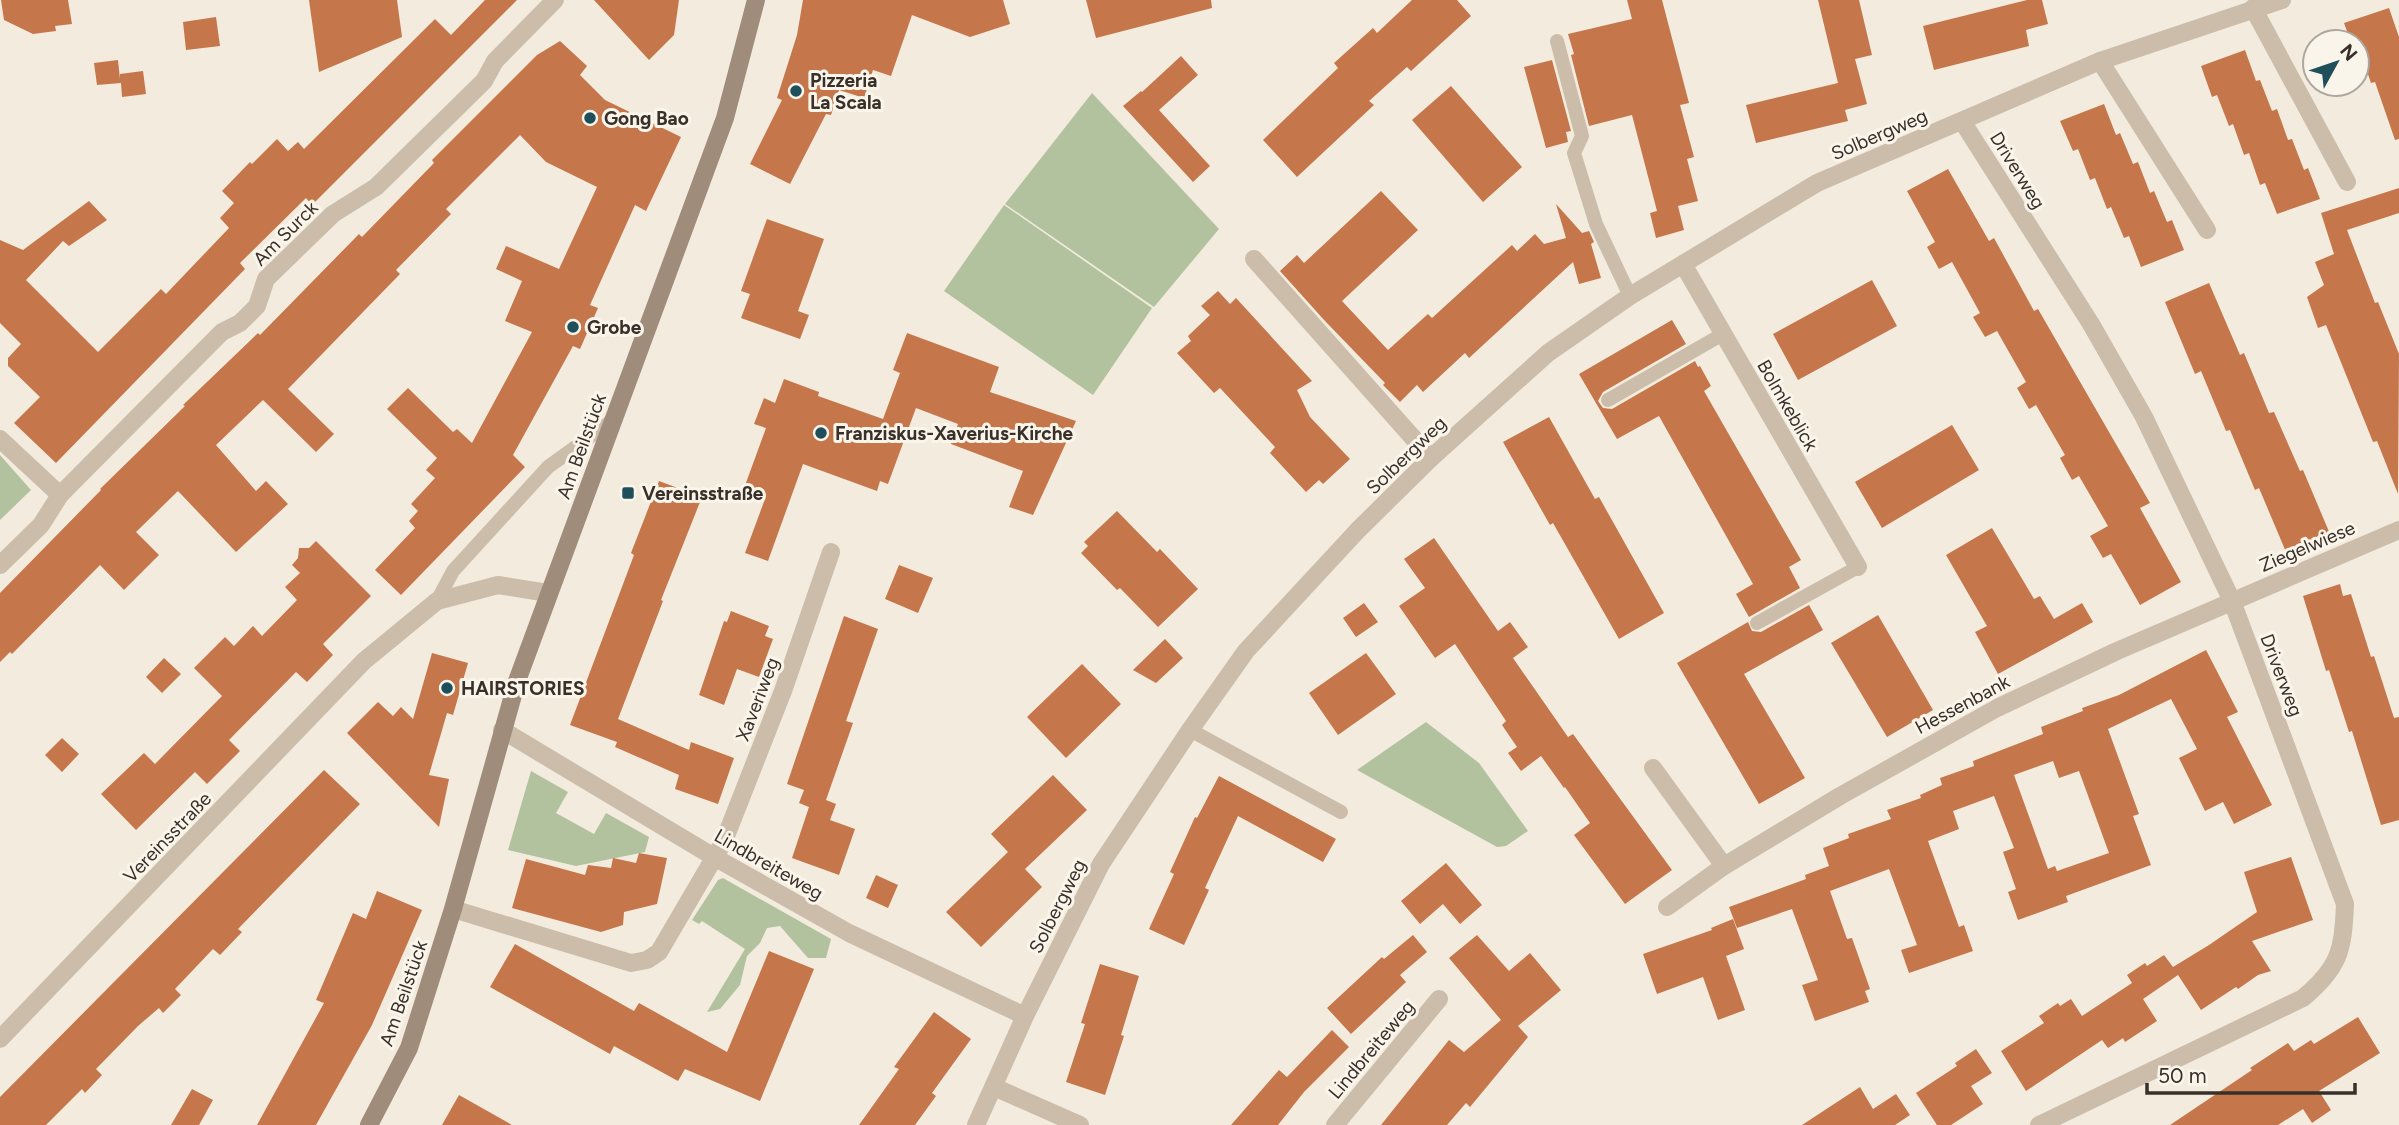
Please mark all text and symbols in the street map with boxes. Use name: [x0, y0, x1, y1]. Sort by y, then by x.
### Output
north arrow: [2301, 28, 2371, 98]
text: N: [2335, 39, 2362, 65]
place label: Pizzeria La Scala: [810, 69, 882, 114]
marker: Pizzeria La Scala: [788, 83, 804, 99]
street label: Solbergweg: [1828, 104, 1931, 165]
place label: Gong Bao: [604, 107, 689, 130]
marker: Gong Bao: [582, 110, 598, 126]
street label: Driverweg: [1985, 127, 2050, 213]
street label: Am Surck: [248, 196, 323, 270]
place label: Grobe: [587, 316, 642, 339]
marker: Grobe: [565, 319, 581, 335]
street label: Bolmkeblick: [1752, 356, 1823, 456]
street label: Am Beilstück: [552, 390, 611, 502]
street label: Solbergweg: [1362, 412, 1451, 499]
place label: Franziskus-Xaverius-Kirche: [835, 422, 1074, 445]
marker: Franziskus-Xaverius-Kirche: [813, 425, 829, 441]
place label: Vereinsstraße: [642, 482, 764, 505]
marker: Vereinsstraße: [620, 485, 636, 501]
street label: Ziegelwiese: [2256, 516, 2358, 577]
street label: Driverweg: [2255, 631, 2308, 720]
street label: Xaveriweg: [731, 654, 784, 744]
street label: Hessenbank: [1911, 670, 2014, 739]
place label: HAIRSTORIES: [461, 677, 585, 700]
marker: HAIRSTORIES: [439, 680, 455, 696]
street label: Vereinsstraße: [119, 787, 216, 887]
street label: Lindbreiteweg: [710, 824, 827, 905]
street label: Solbergweg: [1024, 855, 1091, 957]
street label: Am Beilstück: [375, 936, 433, 1049]
street label: Lindbreiteweg: [1323, 995, 1419, 1103]
scale bar: [2147, 1052, 2355, 1096]
text: 50 m: [2158, 1063, 2207, 1088]

